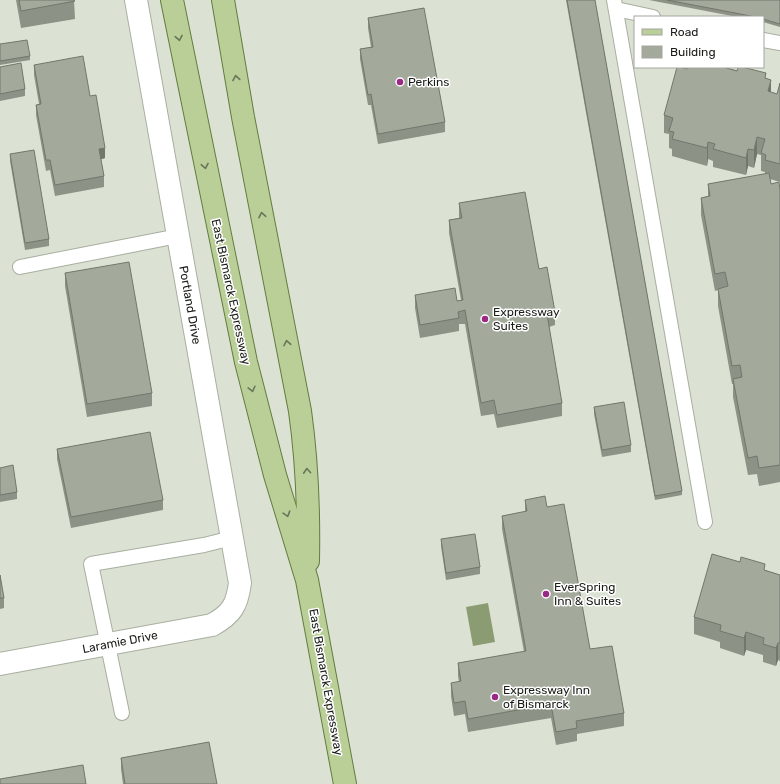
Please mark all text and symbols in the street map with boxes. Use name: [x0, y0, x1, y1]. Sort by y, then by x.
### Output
legend: [634, 16, 764, 68]
text: Road: [670, 25, 698, 39]
one-way arrow: [175, 35, 183, 41]
text: Building: [670, 45, 716, 59]
one-way arrow: [233, 75, 241, 81]
place label: Perkins: [408, 75, 449, 89]
marker: Perkins: [395, 77, 405, 87]
one-way arrow: [201, 163, 209, 169]
one-way arrow: [258, 212, 267, 219]
street label: East Bismarck Expressway: [209, 218, 253, 367]
street label: Portland Drive: [176, 265, 204, 346]
place label: Expressway Suites: [493, 305, 560, 333]
marker: Expressway Suites: [480, 314, 490, 324]
one-way arrow: [283, 340, 291, 346]
one-way arrow: [248, 385, 256, 392]
one-way arrow: [302, 468, 311, 475]
one-way arrow: [282, 510, 291, 517]
place label: EverSpring Inn & Suites: [554, 580, 621, 608]
marker: EverSpring Inn & Suites: [541, 589, 551, 599]
street label: East Bismarck Expressway: [306, 608, 346, 757]
street label: Laramie Drive: [81, 628, 159, 656]
place label: Expressway Inn of Bismarck: [503, 683, 590, 711]
marker: Expressway Inn of Bismarck: [490, 692, 500, 702]

